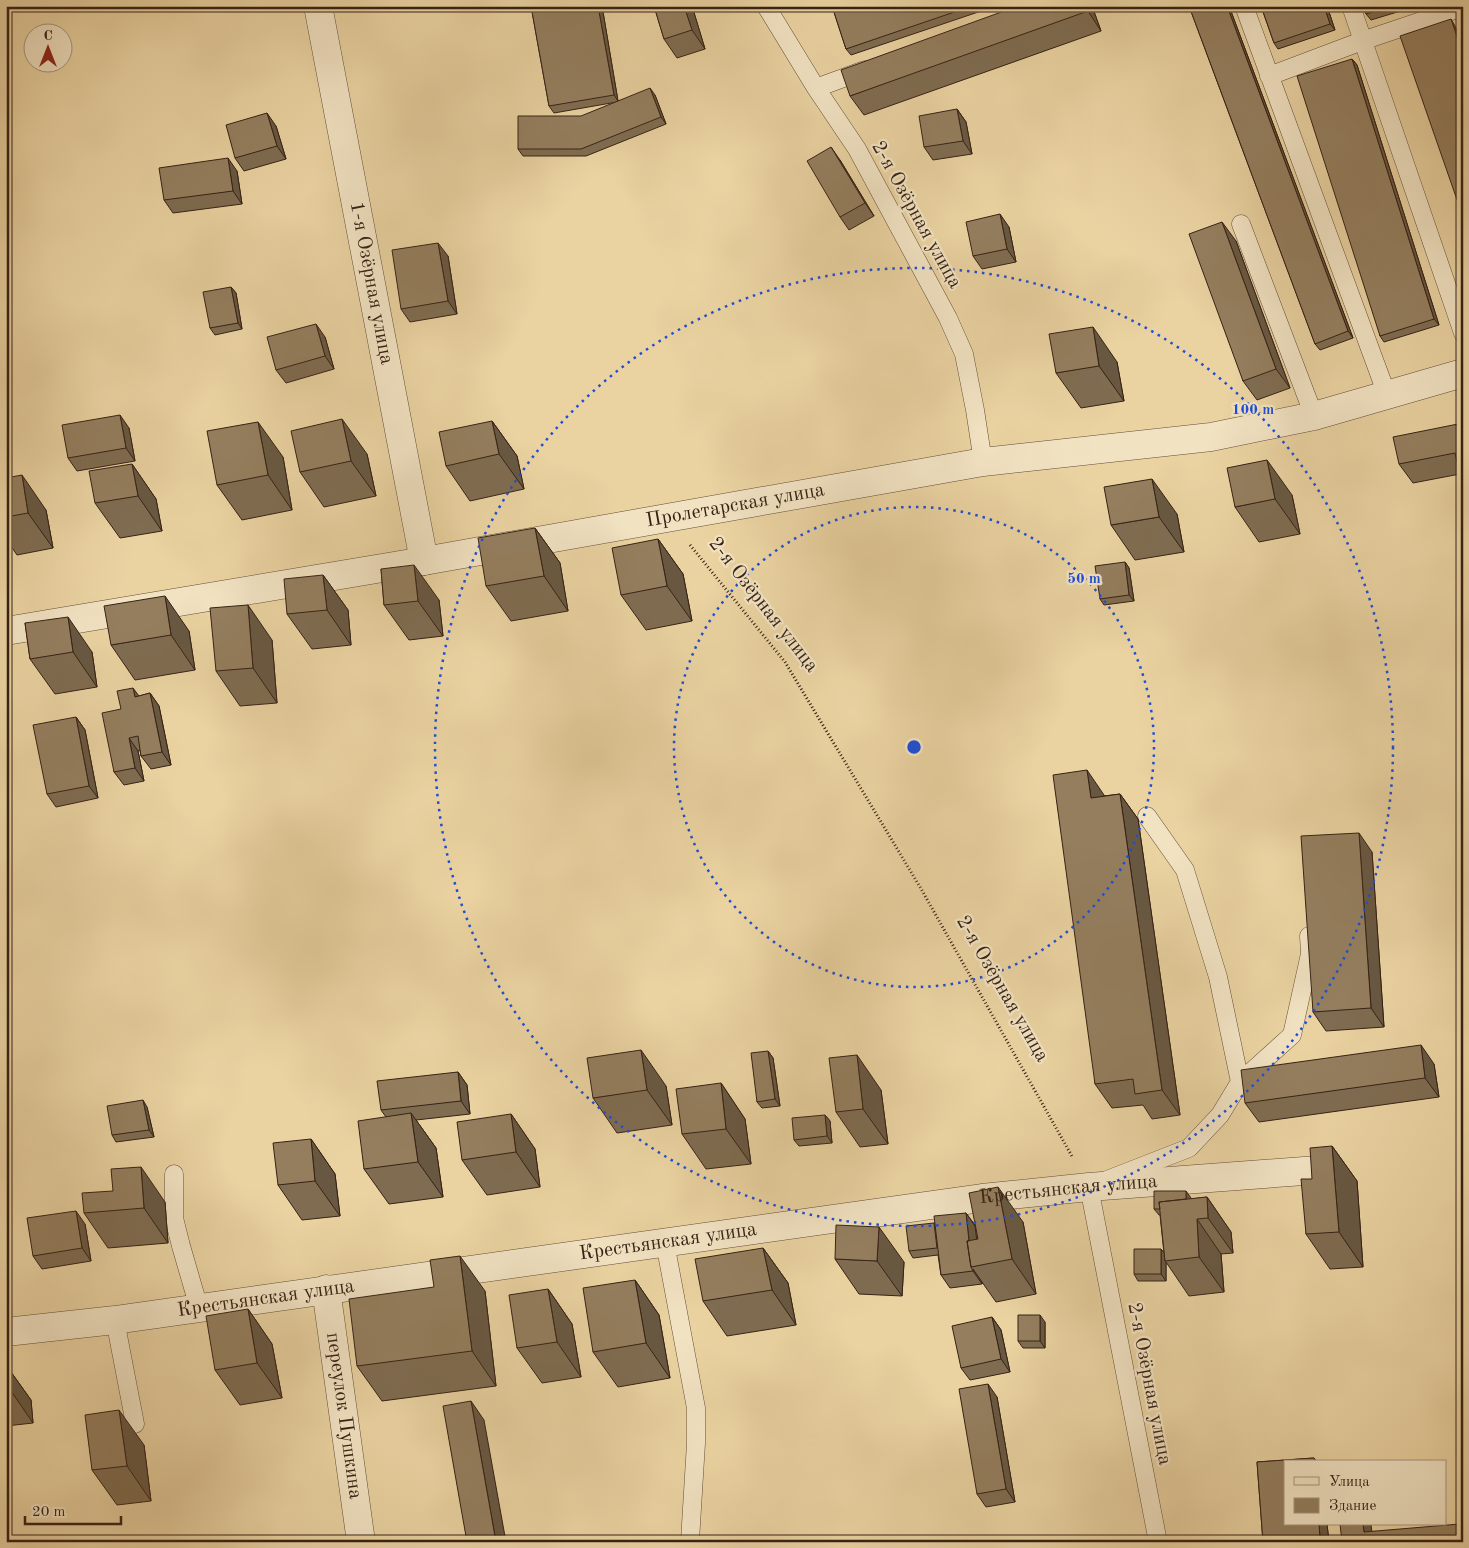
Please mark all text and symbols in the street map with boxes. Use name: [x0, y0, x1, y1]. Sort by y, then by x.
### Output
north arrow: [22, 22, 72, 72]
text: С: [43, 29, 53, 43]
street label: 2-я Озёрная улица: [867, 138, 965, 292]
street label: 1-я Озёрная улица: [346, 200, 396, 366]
text: 100 m: [1232, 403, 1274, 418]
street label: Пролетарская улица: [644, 480, 826, 531]
street label: 2-я Озёрная улица: [704, 534, 822, 676]
text: 50 m: [1067, 572, 1101, 587]
centre of rings: [905, 738, 923, 756]
street label: 2-я Озёрная улица: [952, 912, 1052, 1066]
street label: Крестьянская улица: [978, 1172, 1158, 1208]
street label: Крестьянская улица: [578, 1220, 758, 1265]
street label: Крестьянская улица: [176, 1276, 356, 1321]
street label: 2-я Озёрная улица: [1123, 1301, 1175, 1467]
street label: переулок Пушкина: [322, 1331, 365, 1501]
legend: [1284, 1460, 1446, 1526]
text: Улица: [1329, 1475, 1370, 1490]
scale bar: [25, 1493, 121, 1525]
text: Здание: [1329, 1499, 1376, 1514]
text: 20 m: [32, 1505, 66, 1520]

